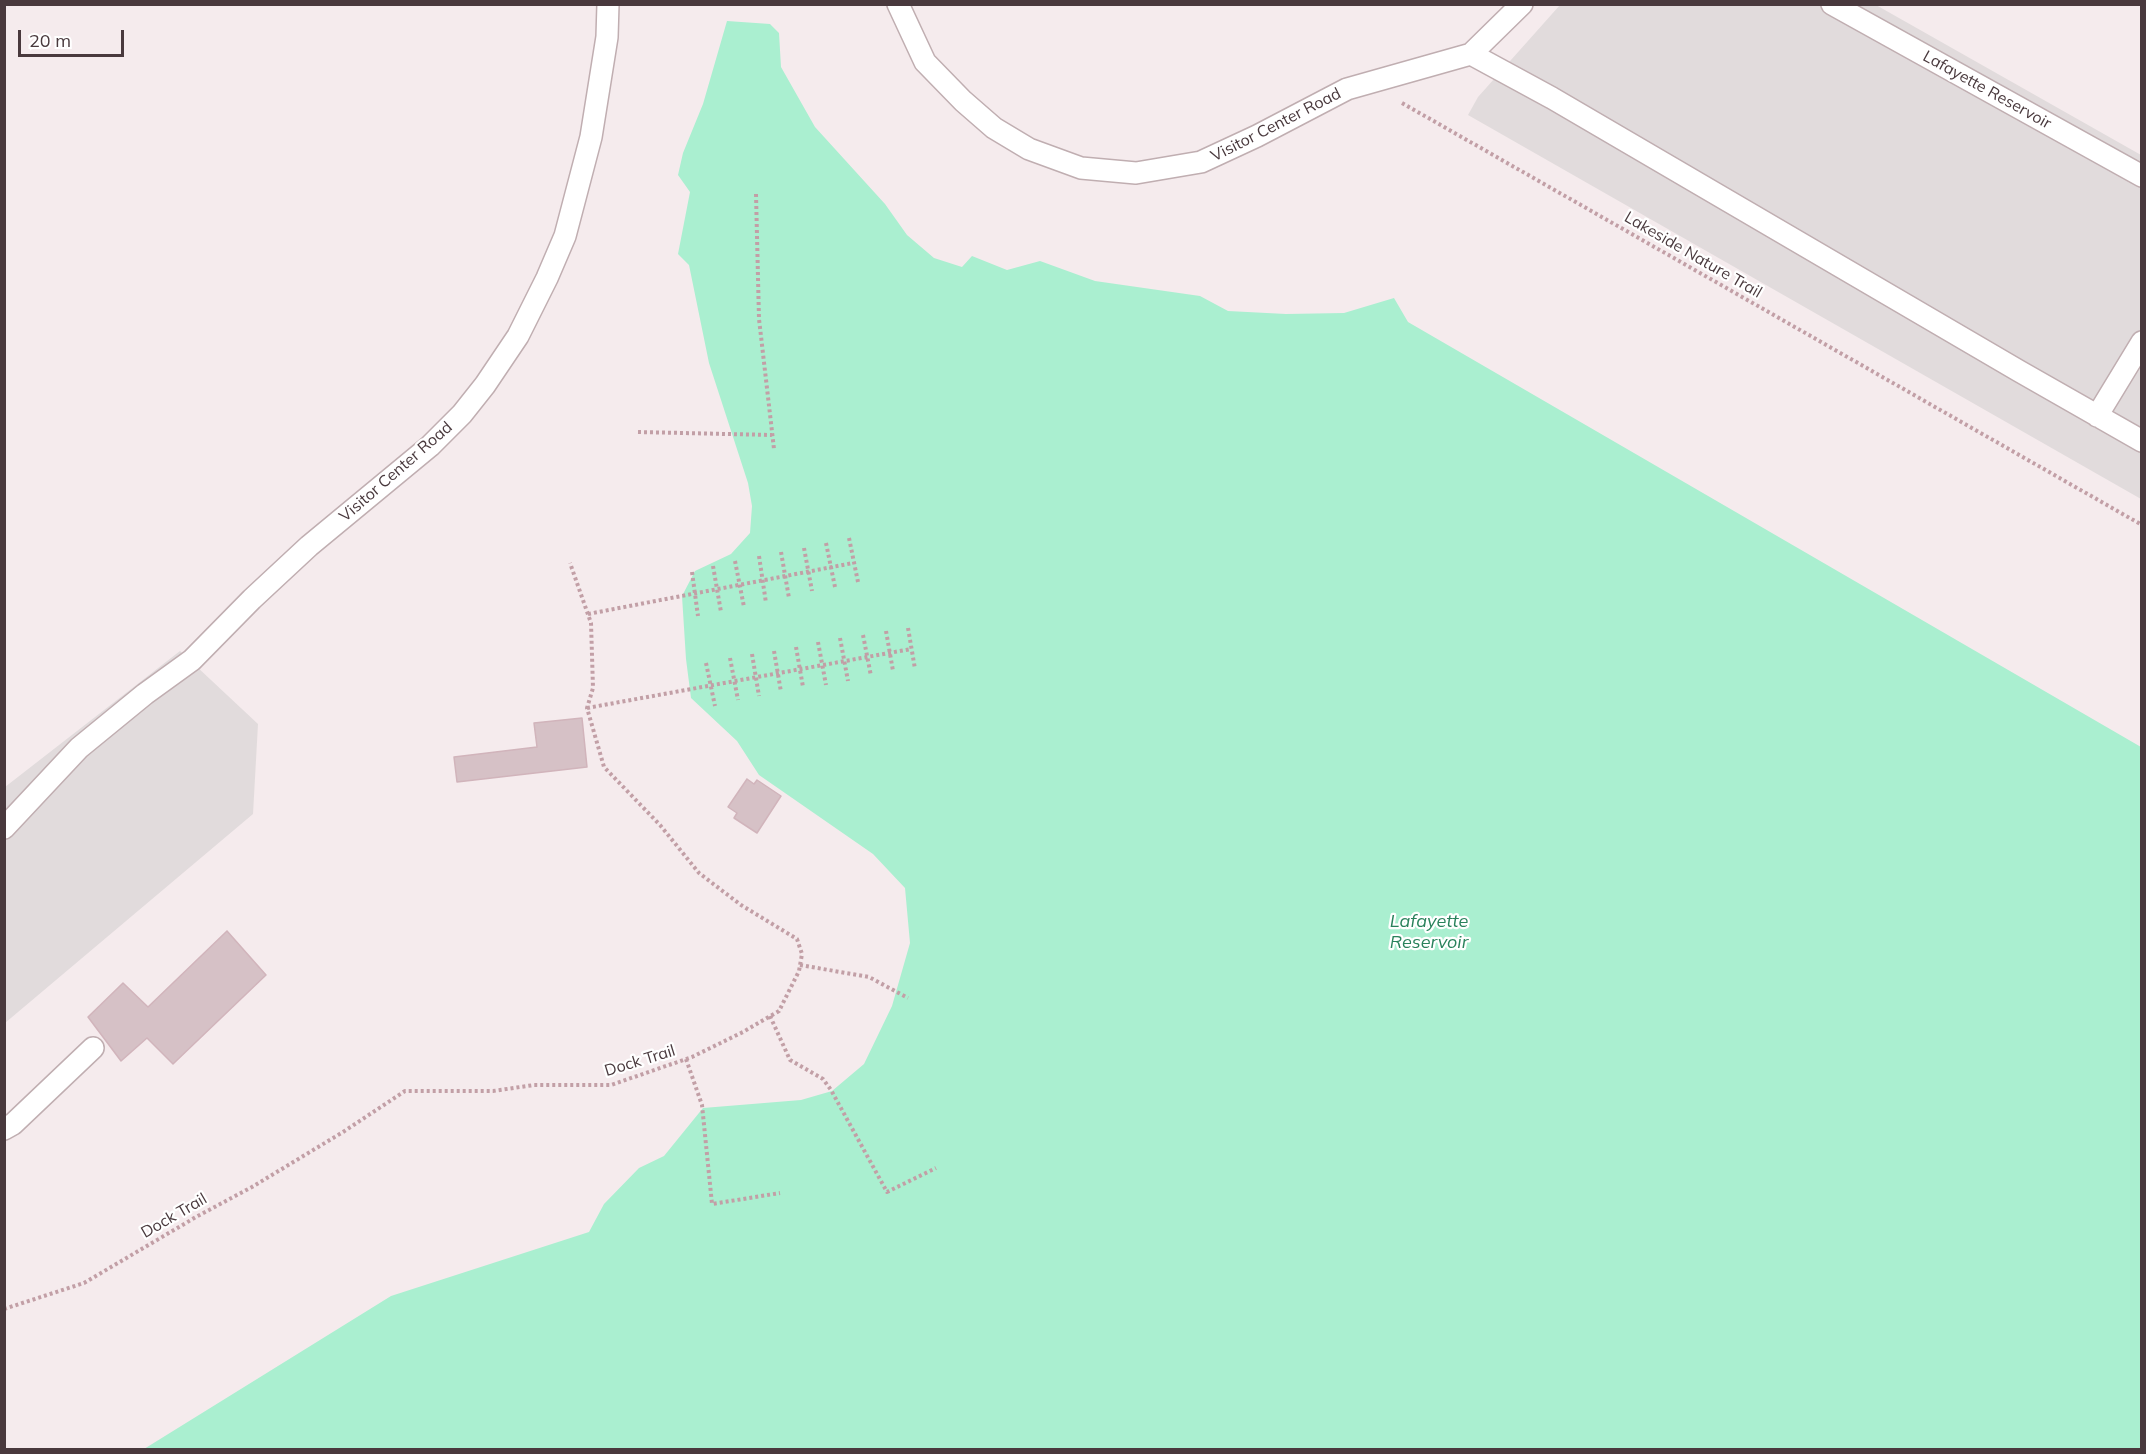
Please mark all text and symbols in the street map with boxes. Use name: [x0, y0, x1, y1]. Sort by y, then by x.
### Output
scale bar: [21, 18, 128, 56]
text: 20 m: [29, 29, 71, 52]
street label: Lafayette Reservoir: [1920, 47, 2054, 133]
street label: Visitor Center Road: [1208, 84, 1344, 166]
street label: Lakeside Nature Trail: [1621, 208, 1765, 302]
street label: Visitor Center Road: [336, 418, 456, 526]
water label: Lafayette Reservoir: [1390, 911, 1468, 954]
street label: Dock Trail: [602, 1041, 678, 1081]
street label: Dock Trail: [138, 1189, 210, 1243]

